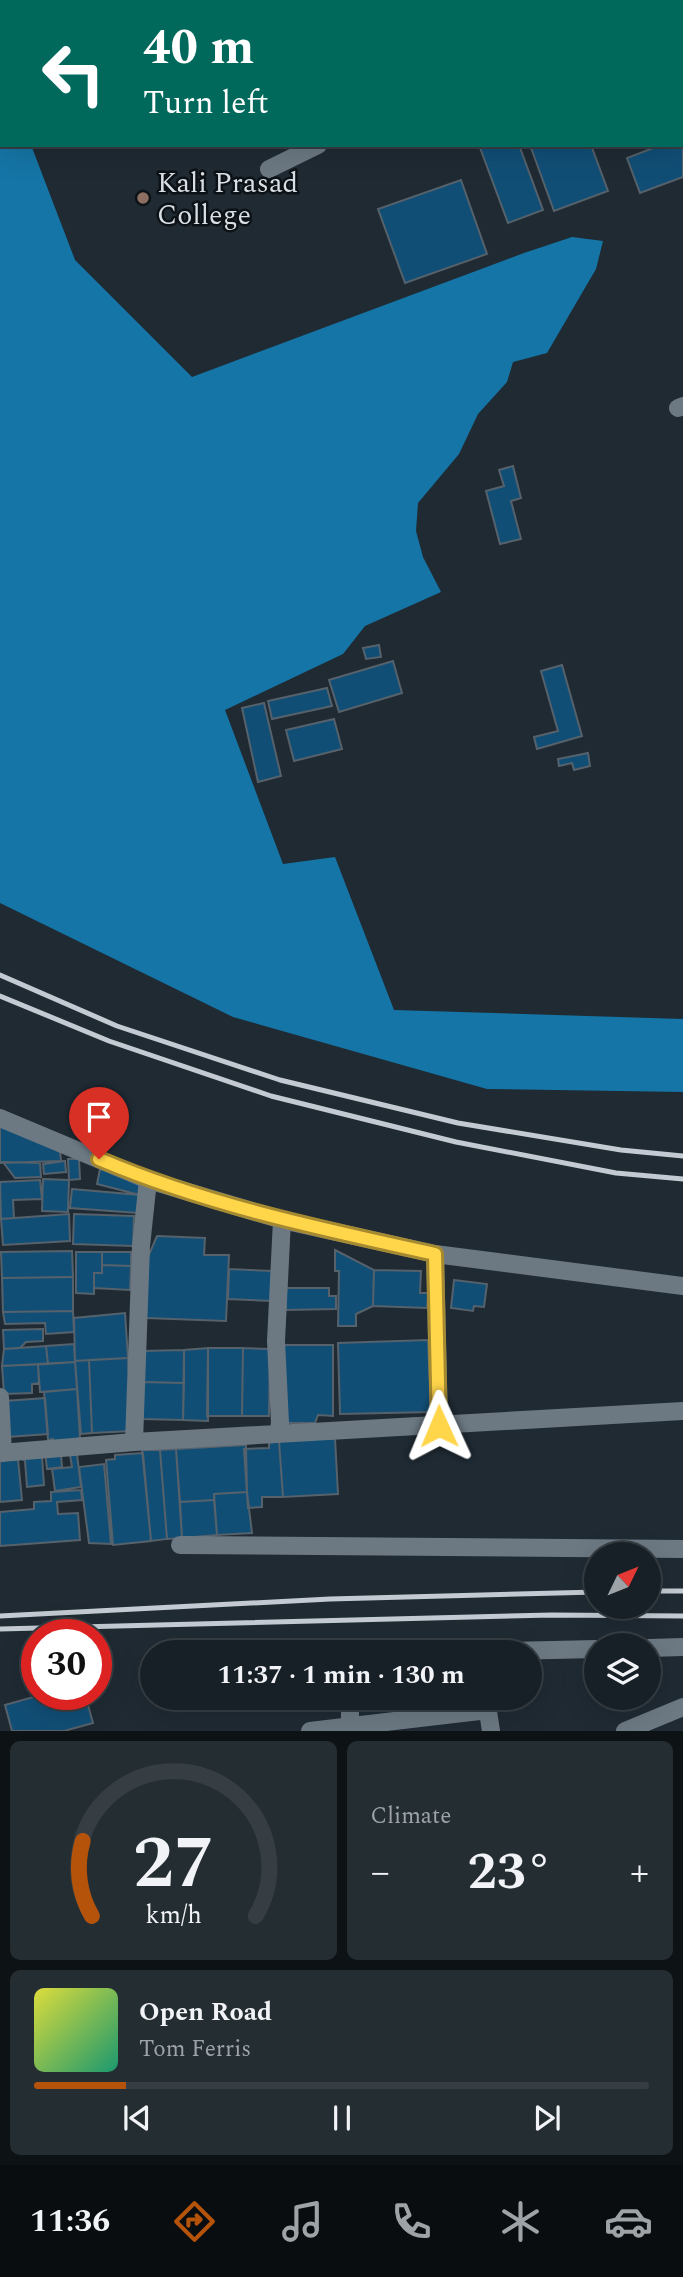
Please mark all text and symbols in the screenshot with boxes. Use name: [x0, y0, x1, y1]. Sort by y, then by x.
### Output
text: 40 m: [143, 11, 254, 86]
icon: left: [28, 28, 119, 119]
text: Turn left: [143, 79, 269, 128]
place label: Kali Prasad College: [157, 162, 298, 237]
marker: Kali Prasad College: [135, 190, 151, 206]
pin: [69, 1087, 129, 1159]
icon: arrive: [80, 1098, 118, 1136]
position arrow: [402, 1389, 476, 1463]
north arrow: [584, 1542, 662, 1619]
map controls: [584, 1542, 661, 1710]
speed limit sign: 30: [21, 1619, 112, 1710]
button: layers: [584, 1633, 661, 1710]
text: 11:37 · 1 min · 130 m: [217, 1655, 465, 1695]
text: Climate: [371, 1799, 451, 1834]
text: 27: [132, 1810, 214, 1921]
text: 23°: [468, 1833, 552, 1912]
text: −: [371, 1844, 390, 1902]
text: +: [630, 1844, 649, 1902]
text: km/h: [145, 1897, 201, 1935]
text: Open Road: [139, 1992, 272, 2032]
text: Tom Ferris: [139, 2032, 251, 2067]
icon: previous: [118, 2099, 156, 2137]
icon: pause: [323, 2099, 361, 2137]
icon: next: [528, 2099, 566, 2137]
text: 11:36: [30, 2197, 110, 2246]
icon: directions: [170, 2197, 219, 2246]
icon: music: [278, 2197, 327, 2246]
icon: phone: [387, 2197, 436, 2246]
icon: climate: [496, 2197, 545, 2246]
icon: car: [604, 2197, 653, 2246]

